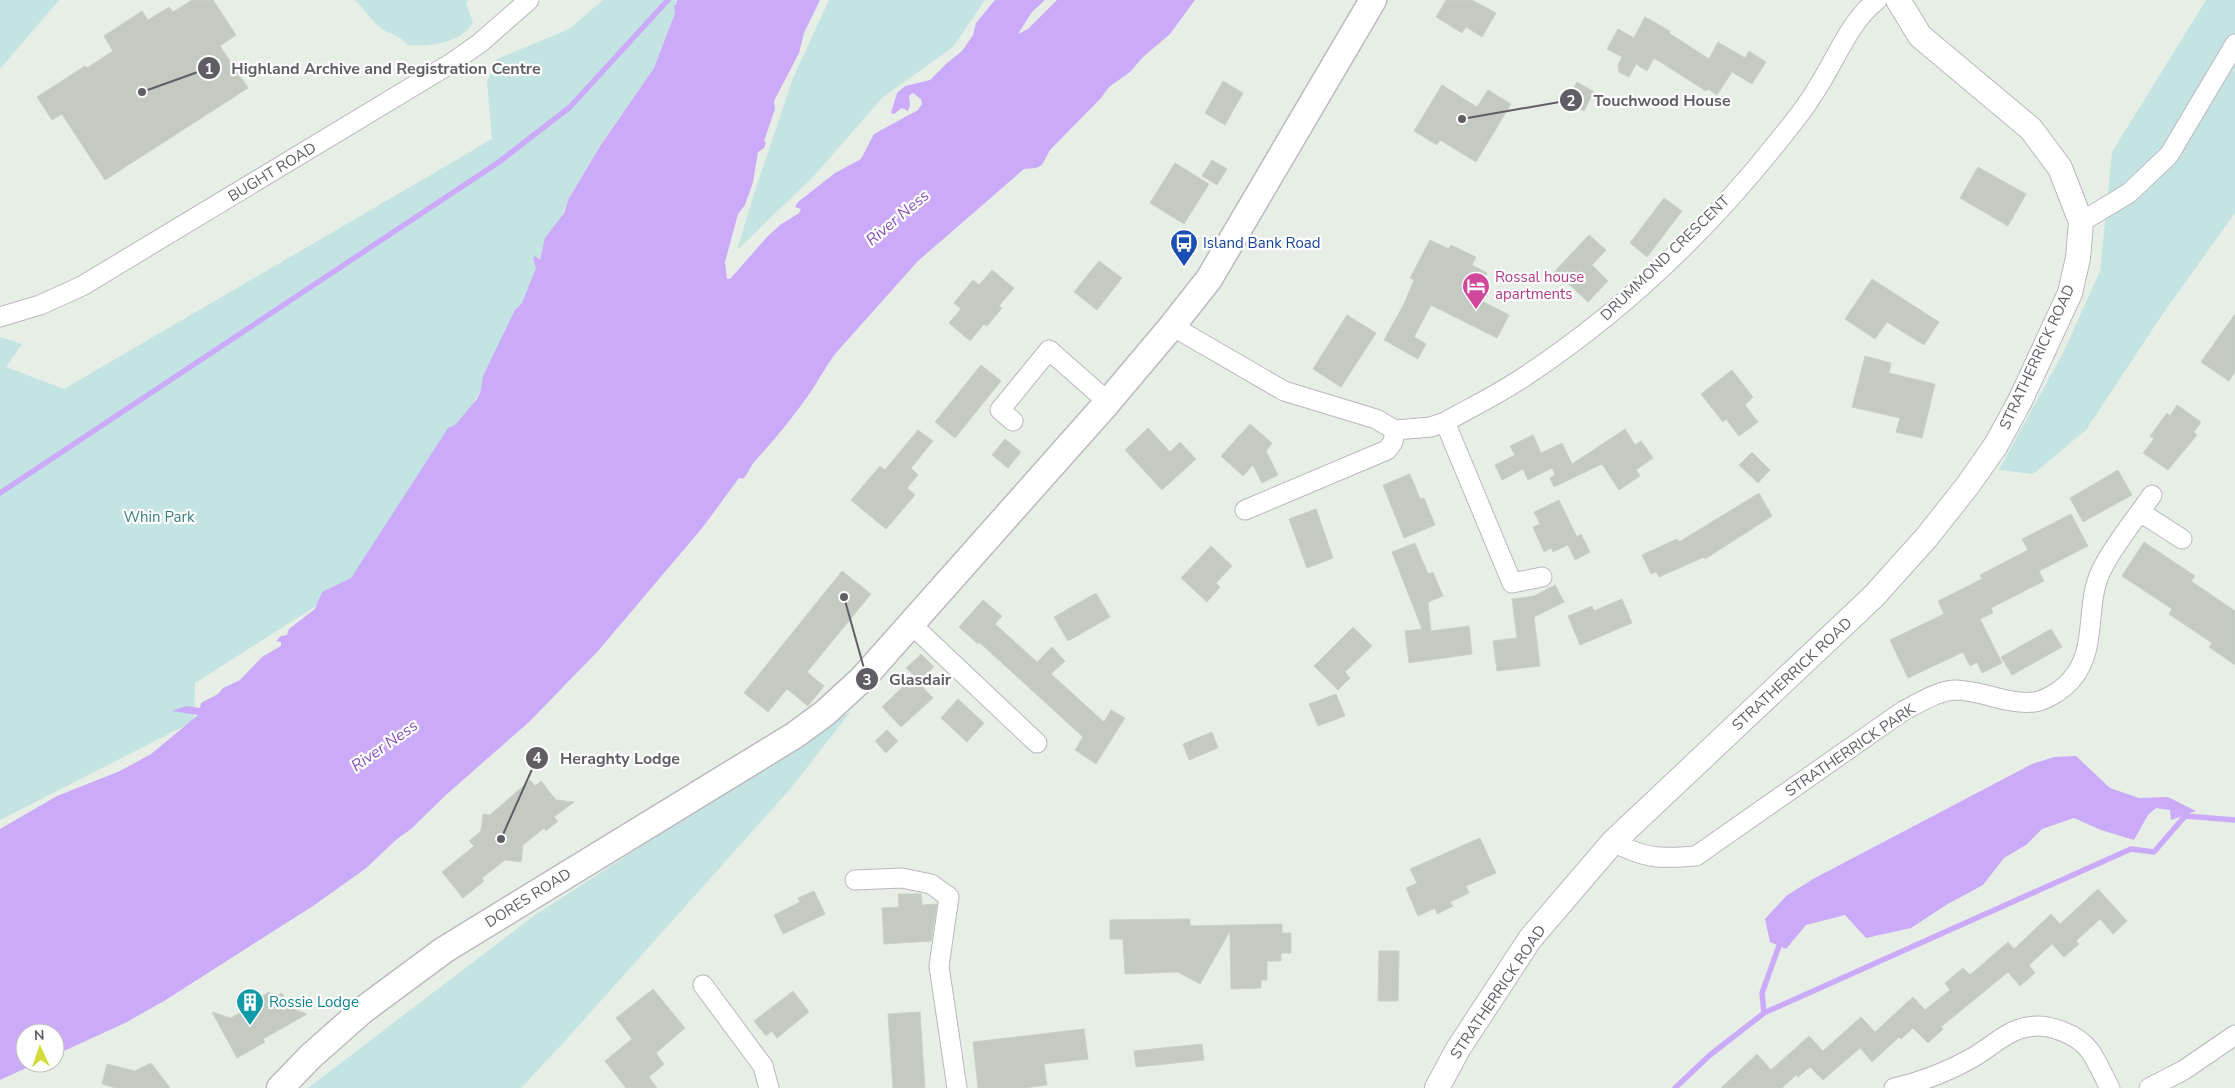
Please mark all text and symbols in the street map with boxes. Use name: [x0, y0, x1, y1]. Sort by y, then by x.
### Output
callout: Highland Archive and Registration Centre: [197, 53, 551, 84]
text: Highland Archive and Registration Centre: [231, 58, 541, 80]
text: 1: [204, 59, 214, 79]
callout: Touchwood House: [1559, 85, 1741, 116]
text: Touchwood House: [1593, 90, 1731, 112]
text: 2: [1566, 91, 1576, 111]
street label: BUGHT ROAD: [224, 138, 320, 206]
water label: River Ness: [861, 185, 934, 251]
street label: DRUMMOND CRESCENT: [1596, 191, 1734, 325]
bus stop icon: Island Bank Road: [1169, 228, 1199, 267]
place label: Island Bank Road: [1203, 233, 1320, 253]
place label: Rossal house apartments: [1495, 267, 1584, 304]
hotel icon: Rossal house apartments: [1461, 271, 1491, 310]
street label: STRATHERRICK ROAD: [1995, 281, 2079, 433]
park label: Whin Park: [124, 507, 195, 527]
street label: STRATHERRICK ROAD: [1728, 613, 1856, 735]
callout: Glasdair: [854, 664, 961, 695]
text: Glasdair: [889, 669, 952, 691]
text: 3: [862, 670, 872, 690]
street label: STRATHERRICK PARK: [1781, 699, 1919, 801]
water label: River Ness: [347, 715, 423, 777]
callout: Heraghty Lodge: [525, 742, 690, 773]
text: 4: [532, 748, 542, 768]
text: Heraghty Lodge: [560, 748, 680, 770]
street label: DORES ROAD: [481, 864, 575, 932]
street label: STRATHERRICK ROAD: [1446, 921, 1550, 1063]
building icon: Rossie Lodge: [235, 987, 265, 1026]
place label: Rossie Lodge: [269, 992, 359, 1012]
north arrow: [15, 1023, 65, 1073]
text: N: [34, 1026, 45, 1045]

